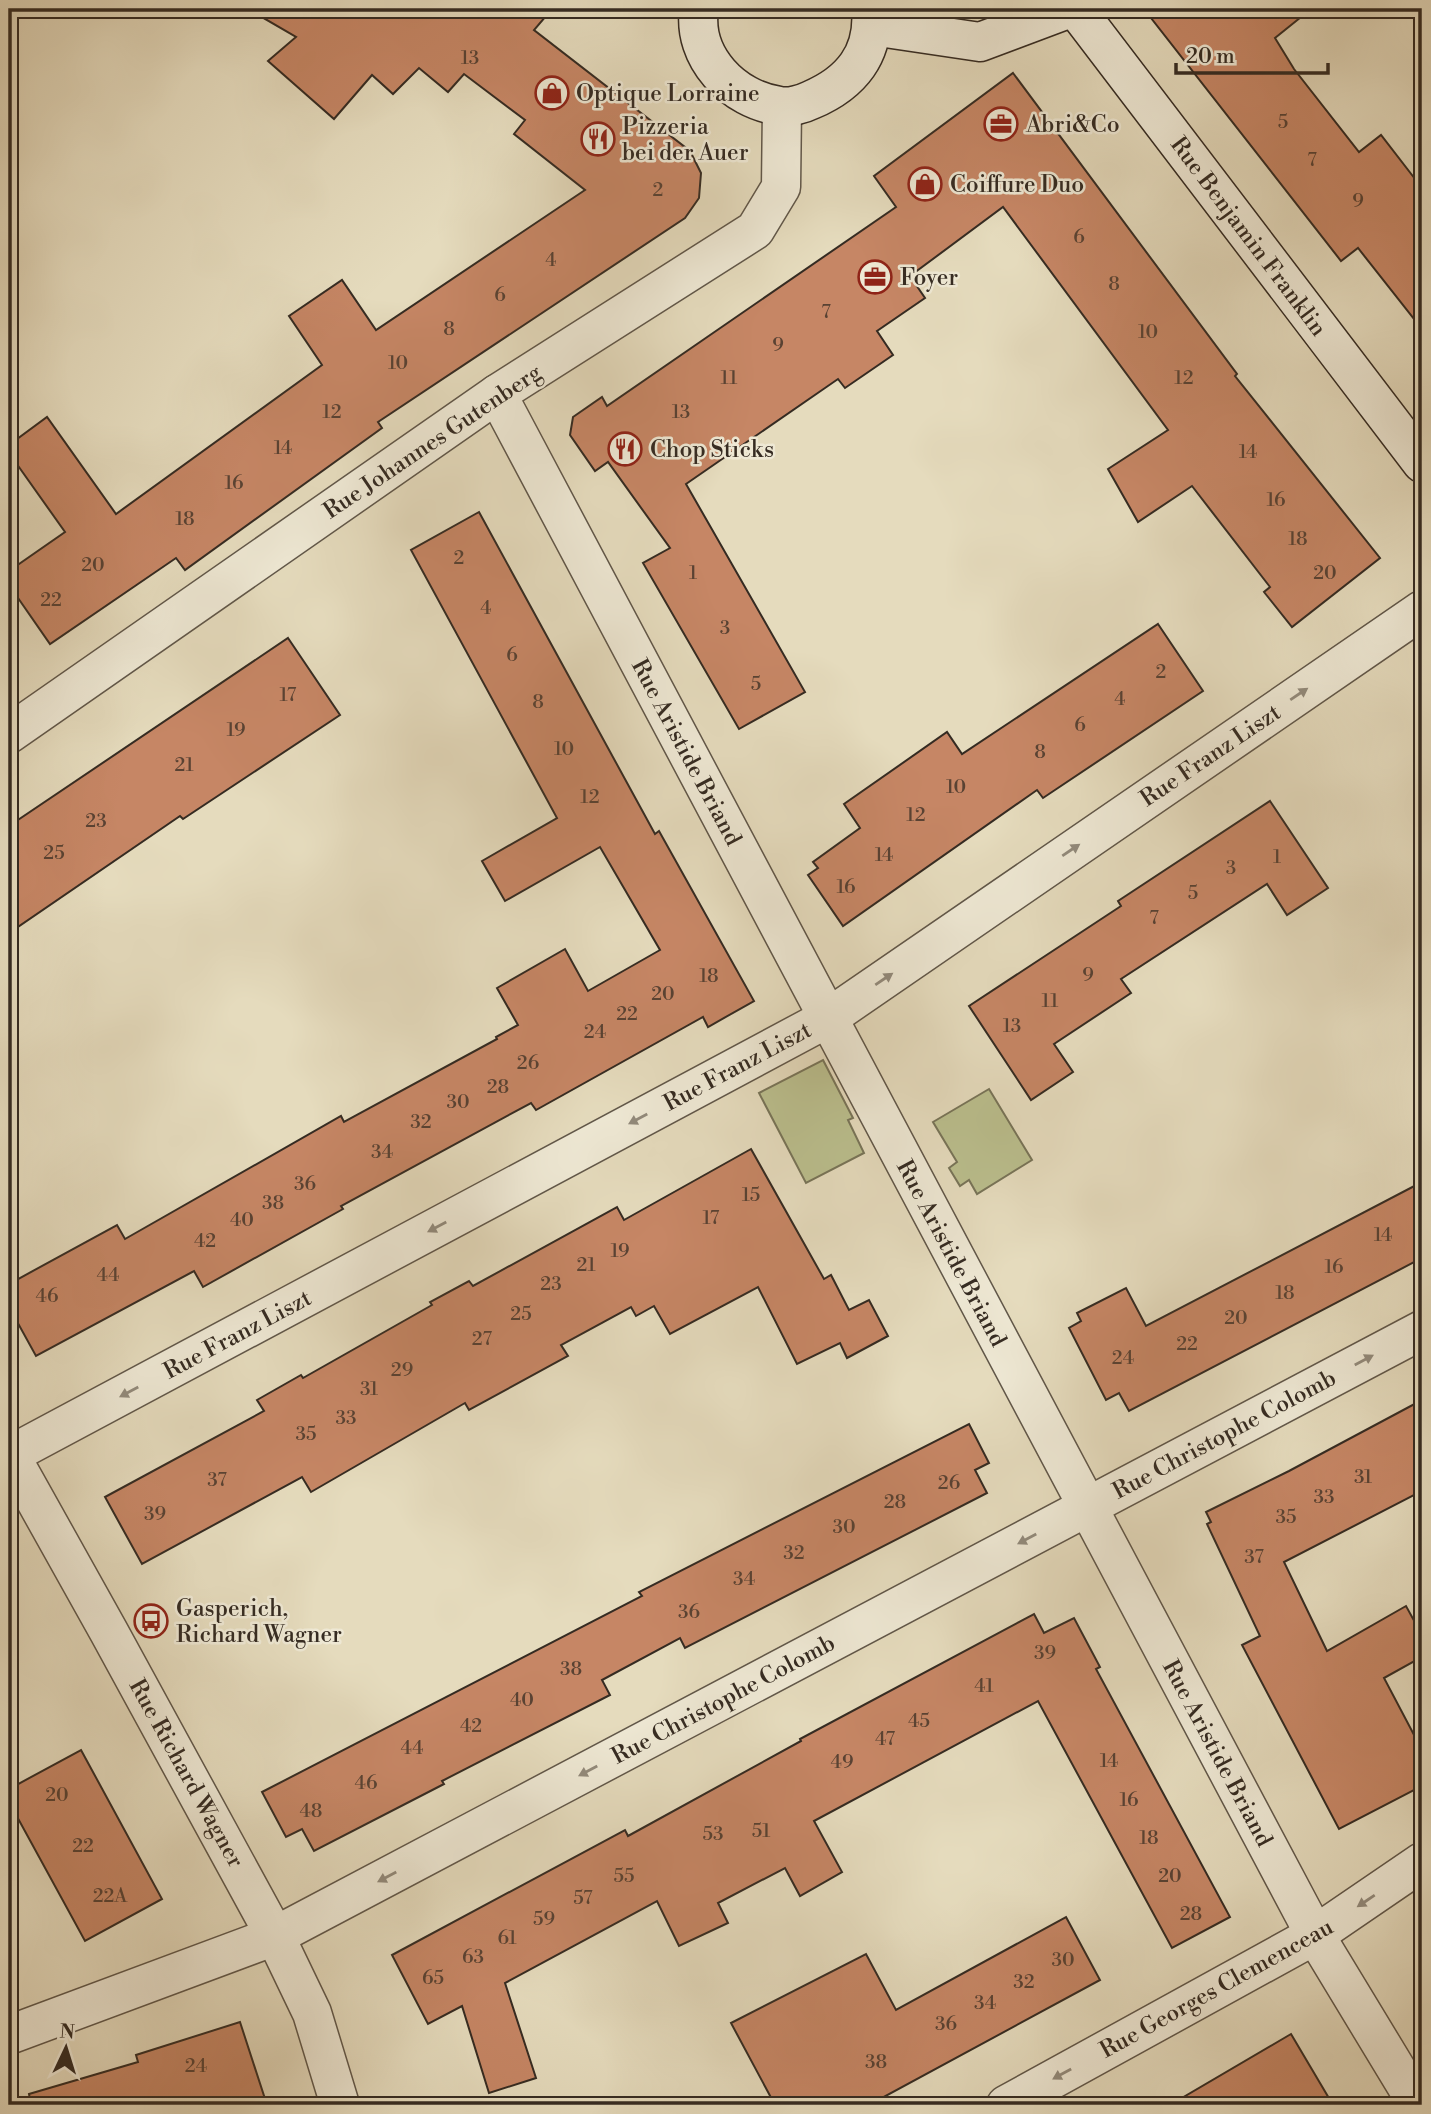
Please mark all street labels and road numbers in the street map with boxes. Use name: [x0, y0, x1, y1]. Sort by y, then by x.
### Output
street label: Rue Benjamin Franklin: [1164, 131, 1333, 342]
street label: Rue Johannes Gutenberg: [318, 358, 547, 525]
street label: Rue Aristide Briand: [625, 654, 747, 850]
street label: Rue Franz Liszt: [1135, 699, 1286, 813]
street label: Rue Franz Liszt: [659, 1016, 816, 1118]
street label: Rue Aristide Briand: [890, 1155, 1012, 1351]
street label: Rue Franz Liszt: [159, 1284, 316, 1386]
street label: Rue Christophe Colomb: [1108, 1364, 1341, 1506]
street label: Rue Christophe Colomb: [607, 1629, 840, 1771]
street label: Rue Aristide Briand: [1156, 1655, 1278, 1851]
street label: Rue Richard Wagner: [123, 1674, 250, 1873]
street label: Rue Georges Clemenceau: [1095, 1913, 1338, 2065]

